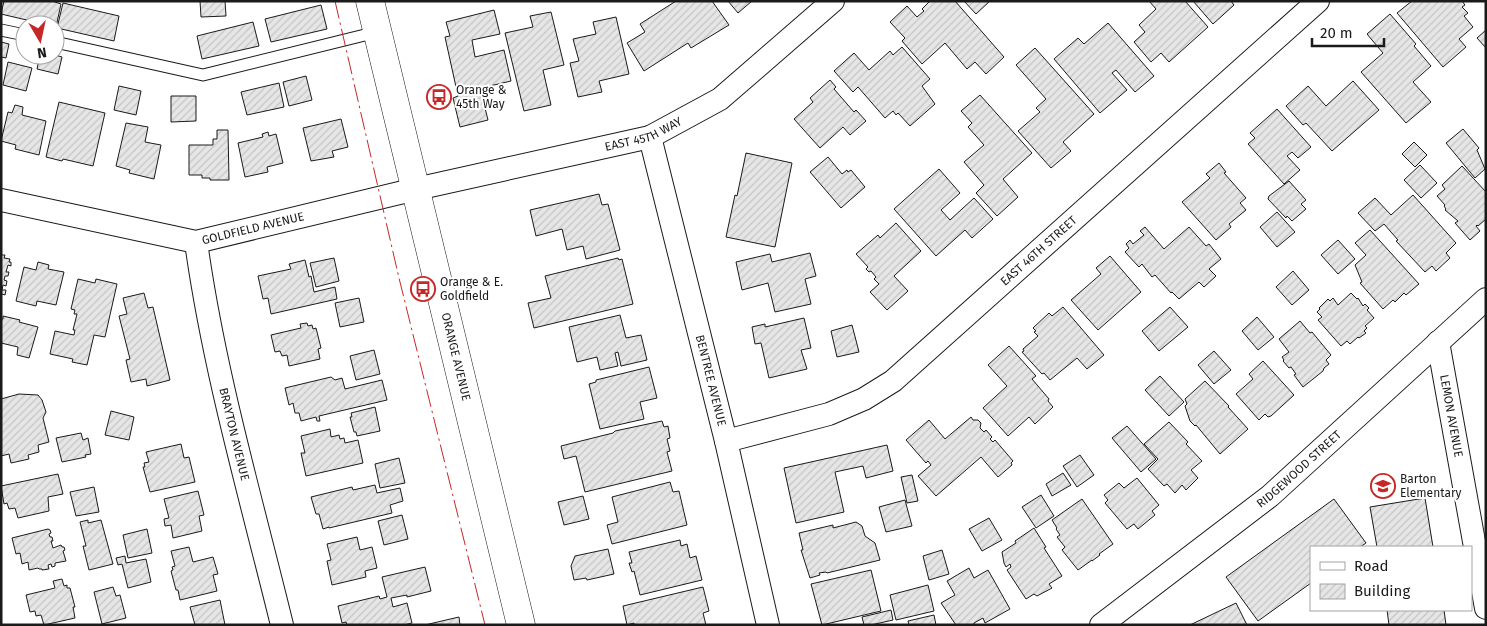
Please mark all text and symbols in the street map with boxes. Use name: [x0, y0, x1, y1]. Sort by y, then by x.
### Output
north arrow: [15, 15, 65, 65]
scale bar: [1312, 15, 1384, 47]
text: 20 m: [1320, 24, 1353, 42]
text: N: [36, 43, 48, 61]
place label: Orange & 45th Way: [456, 83, 507, 111]
bus stop icon: Orange & 45th Way: [426, 84, 452, 110]
street label: EAST 45TH WAY: [603, 114, 685, 154]
street label: GOLDFIELD AVENUE: [200, 209, 305, 247]
street label: EAST 46TH STREET: [998, 213, 1080, 289]
place label: Orange & E. Goldfield: [440, 275, 503, 303]
bus stop icon: Orange & E. Goldfield: [410, 276, 436, 302]
street label: ORANGE AVENUE: [439, 311, 474, 402]
street label: BENTREE AVENUE: [693, 333, 729, 428]
street label: LEMON AVENUE: [1437, 373, 1466, 458]
street label: BRAYTON AVENUE: [216, 386, 252, 482]
street label: RIDGEWOOD STREET: [1254, 427, 1345, 511]
place label: Barton Elementary: [1400, 472, 1462, 500]
school or university icon: Barton Elementary: [1370, 473, 1396, 499]
legend: [1310, 546, 1472, 611]
text: Road: [1354, 557, 1389, 575]
text: Building: [1354, 582, 1410, 600]

